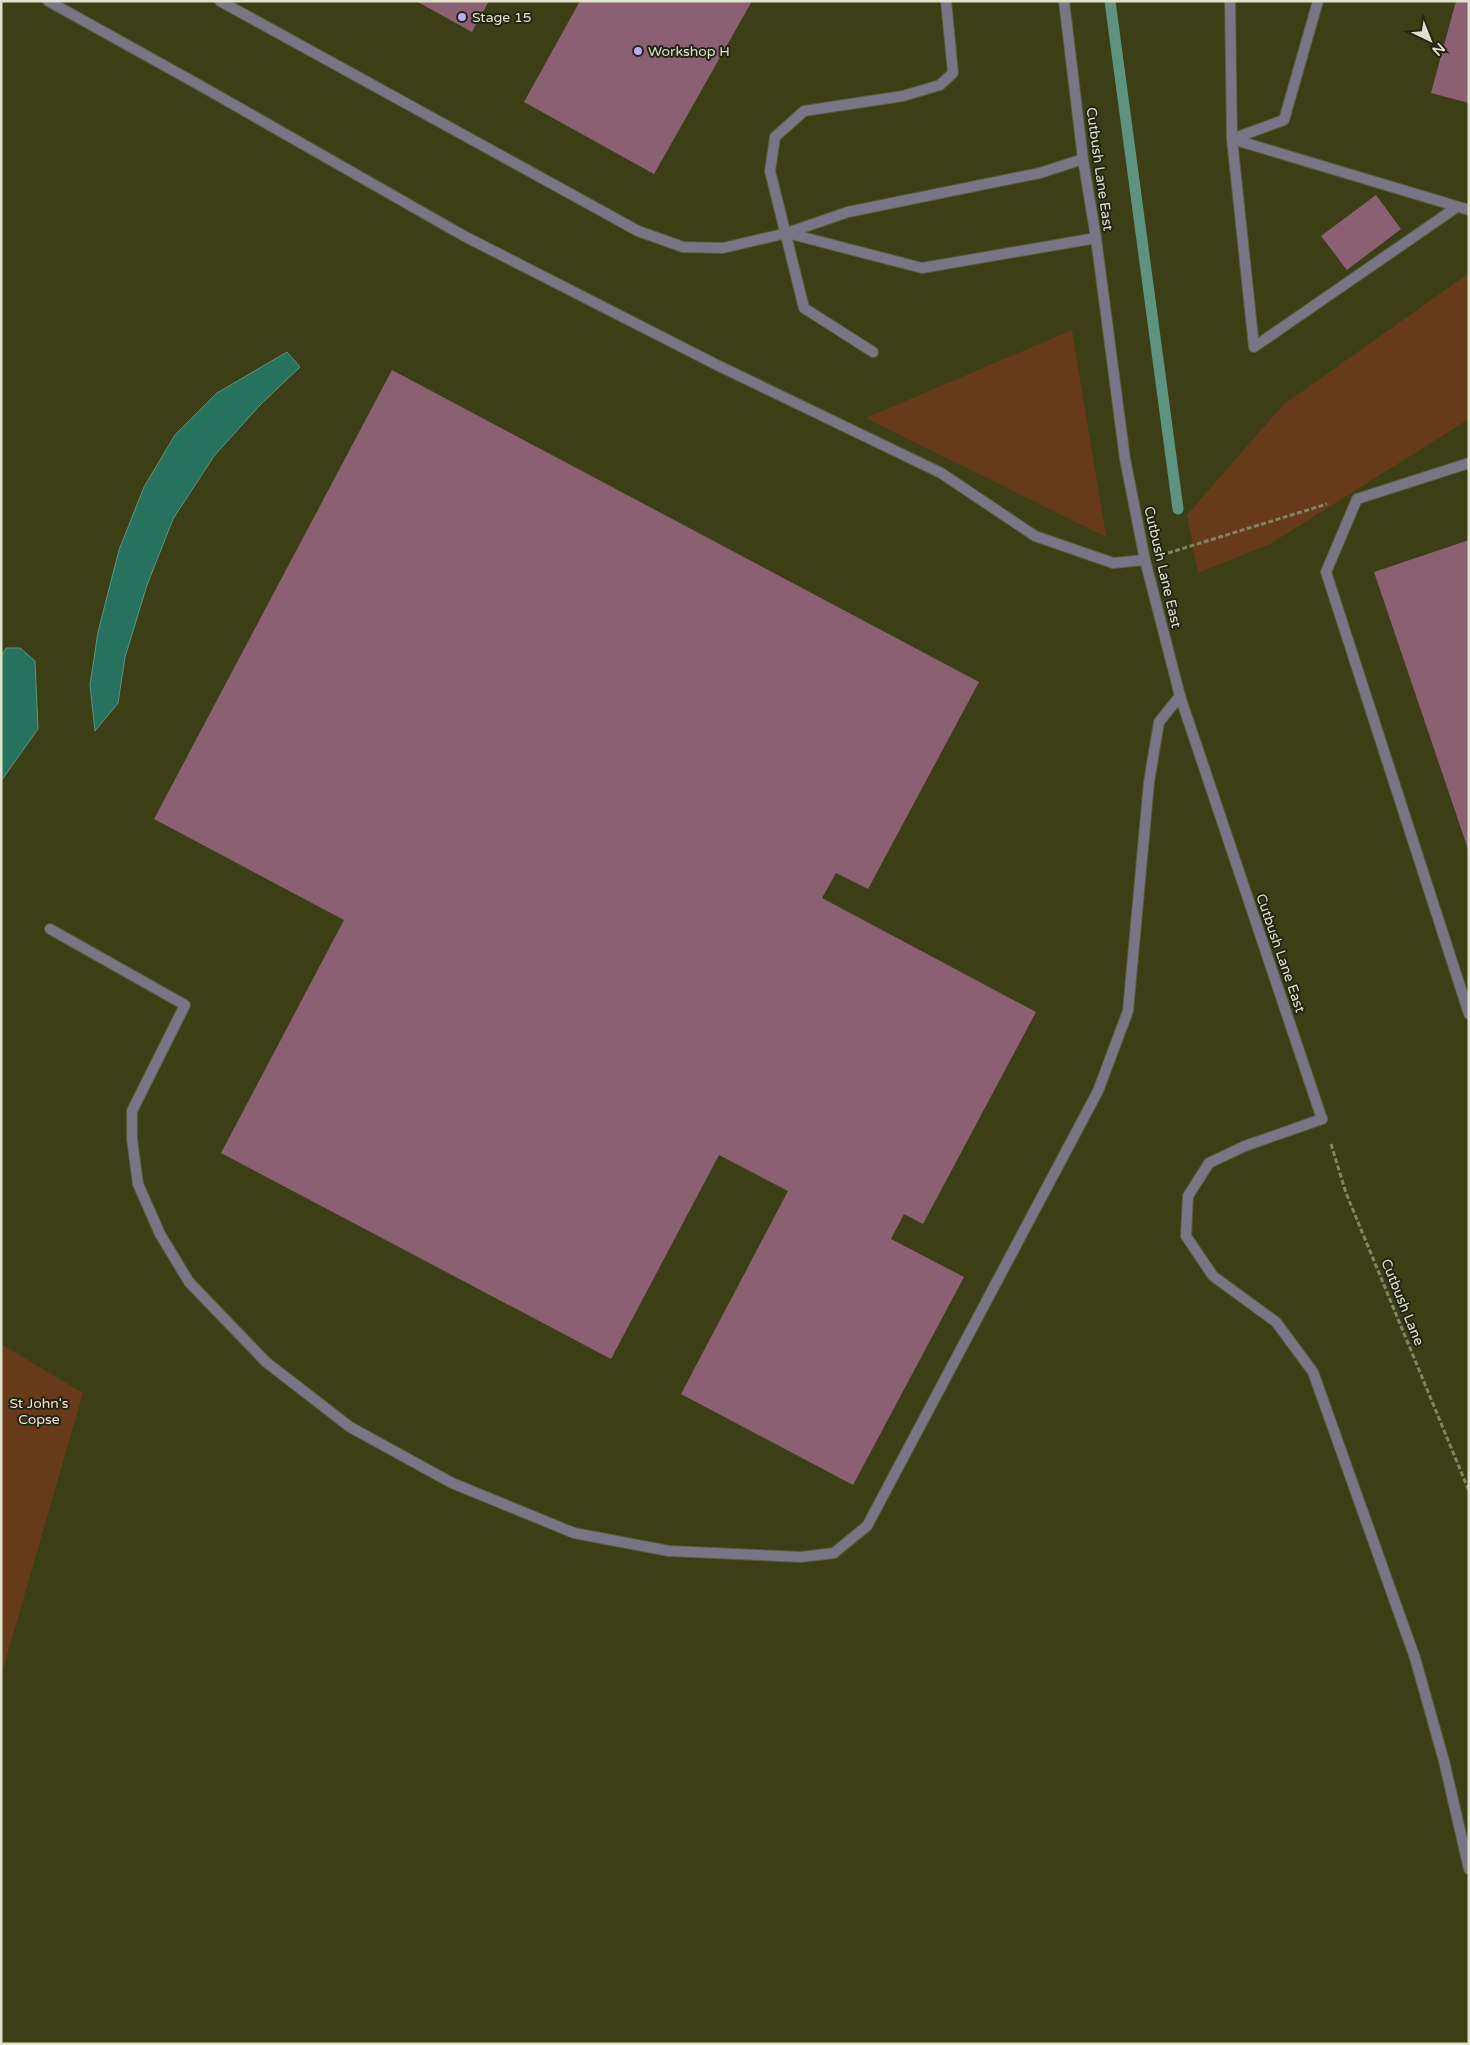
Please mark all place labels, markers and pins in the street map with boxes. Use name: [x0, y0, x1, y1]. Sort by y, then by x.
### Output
place label: Stage 15: [472, 9, 532, 26]
marker: Stage 15: [456, 11, 468, 23]
place label: Workshop H: [648, 43, 730, 60]
marker: Workshop H: [632, 45, 644, 57]

